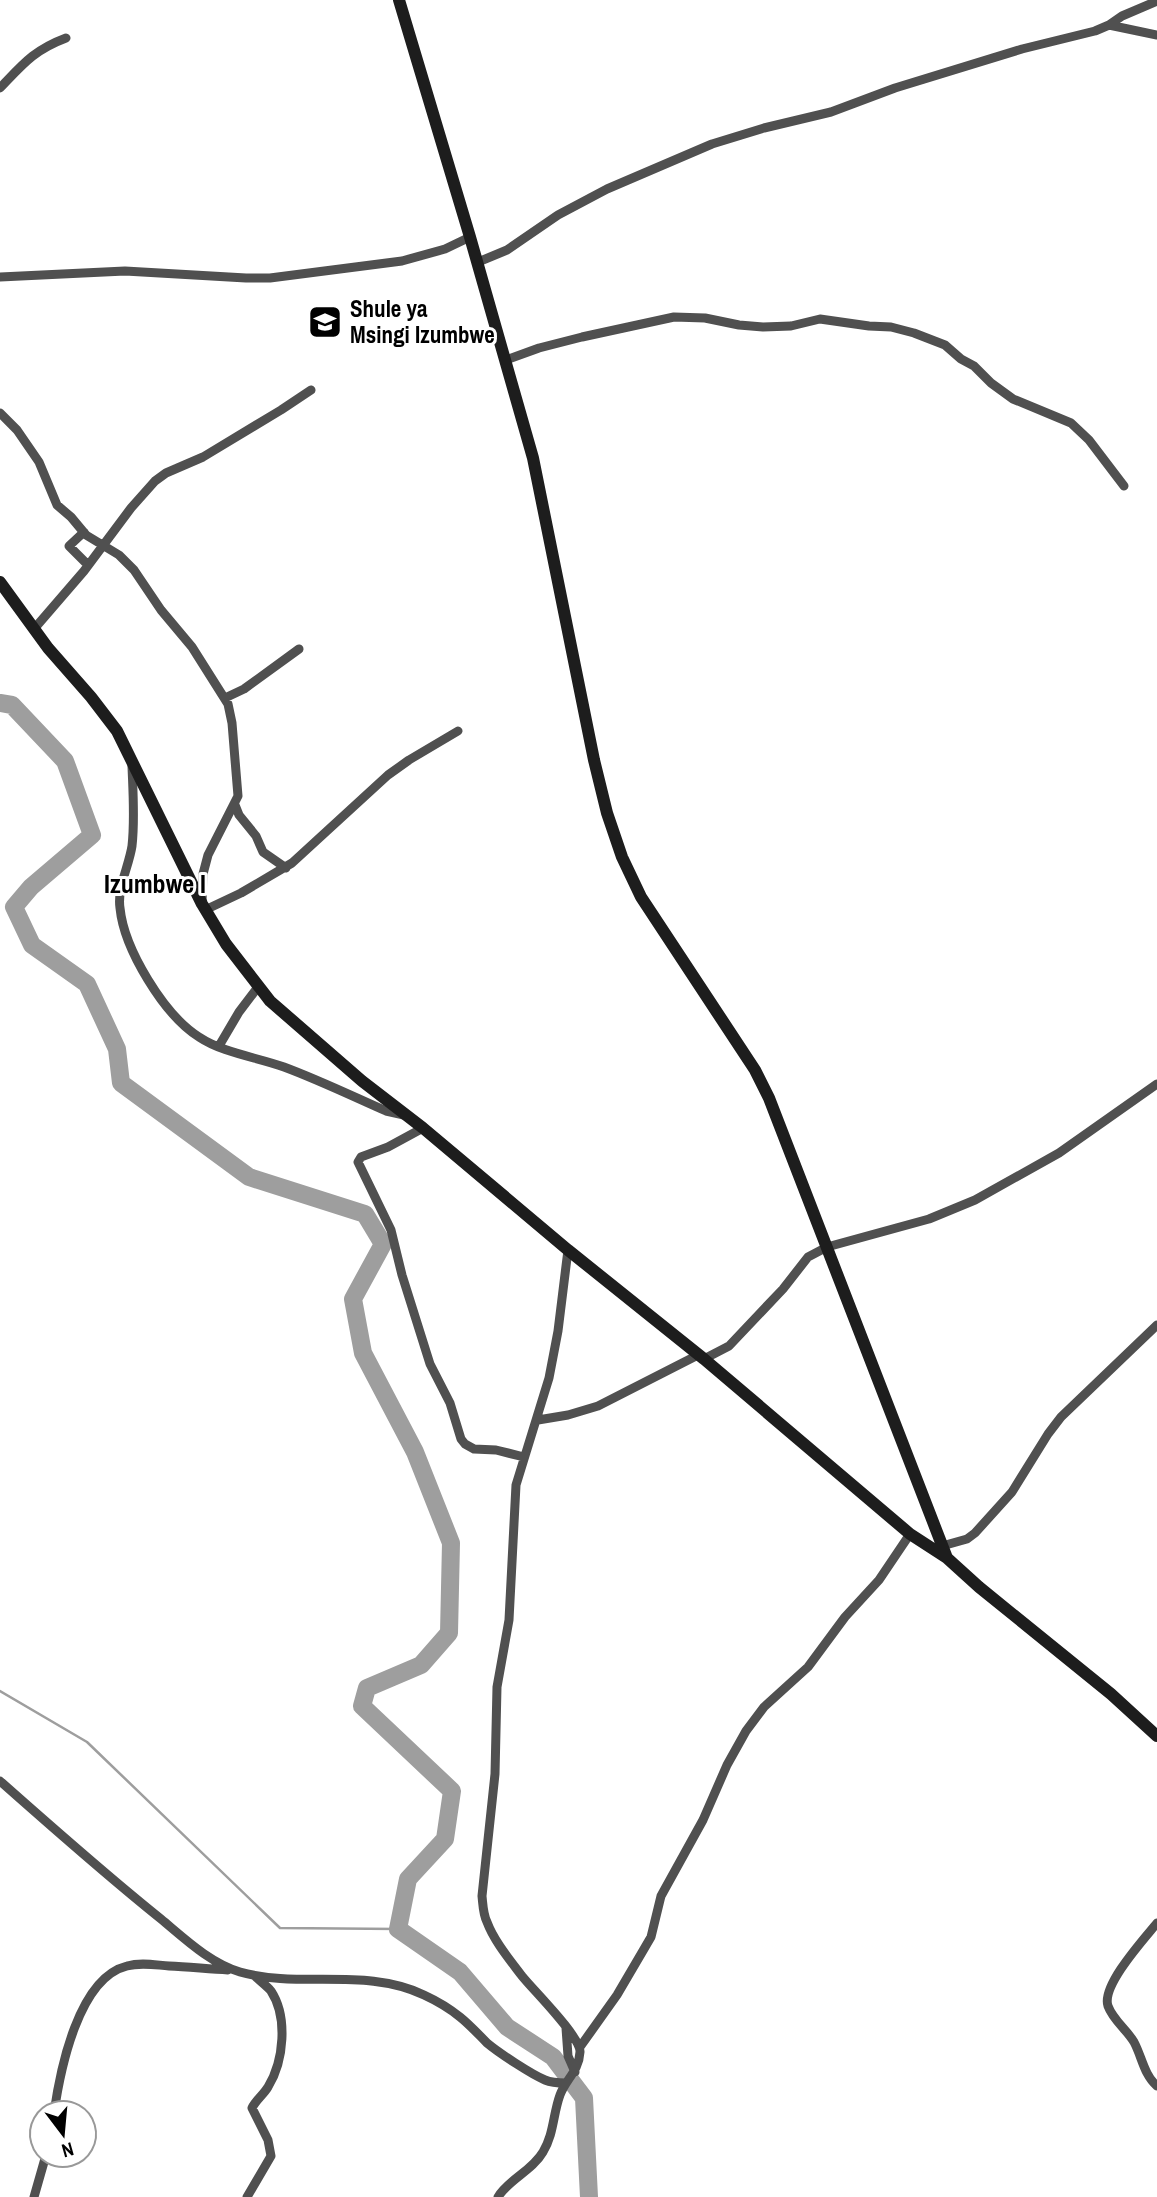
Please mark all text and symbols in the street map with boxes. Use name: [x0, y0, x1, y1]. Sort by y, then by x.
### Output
place label: Shule ya Msingi Izumbwe: [350, 293, 495, 350]
school or university icon: Shule ya Msingi Izumbwe: [306, 303, 344, 341]
district label: Izumbwe I: [104, 866, 206, 901]
north arrow: [28, 2099, 98, 2169]
text: N: [59, 2136, 77, 2164]

